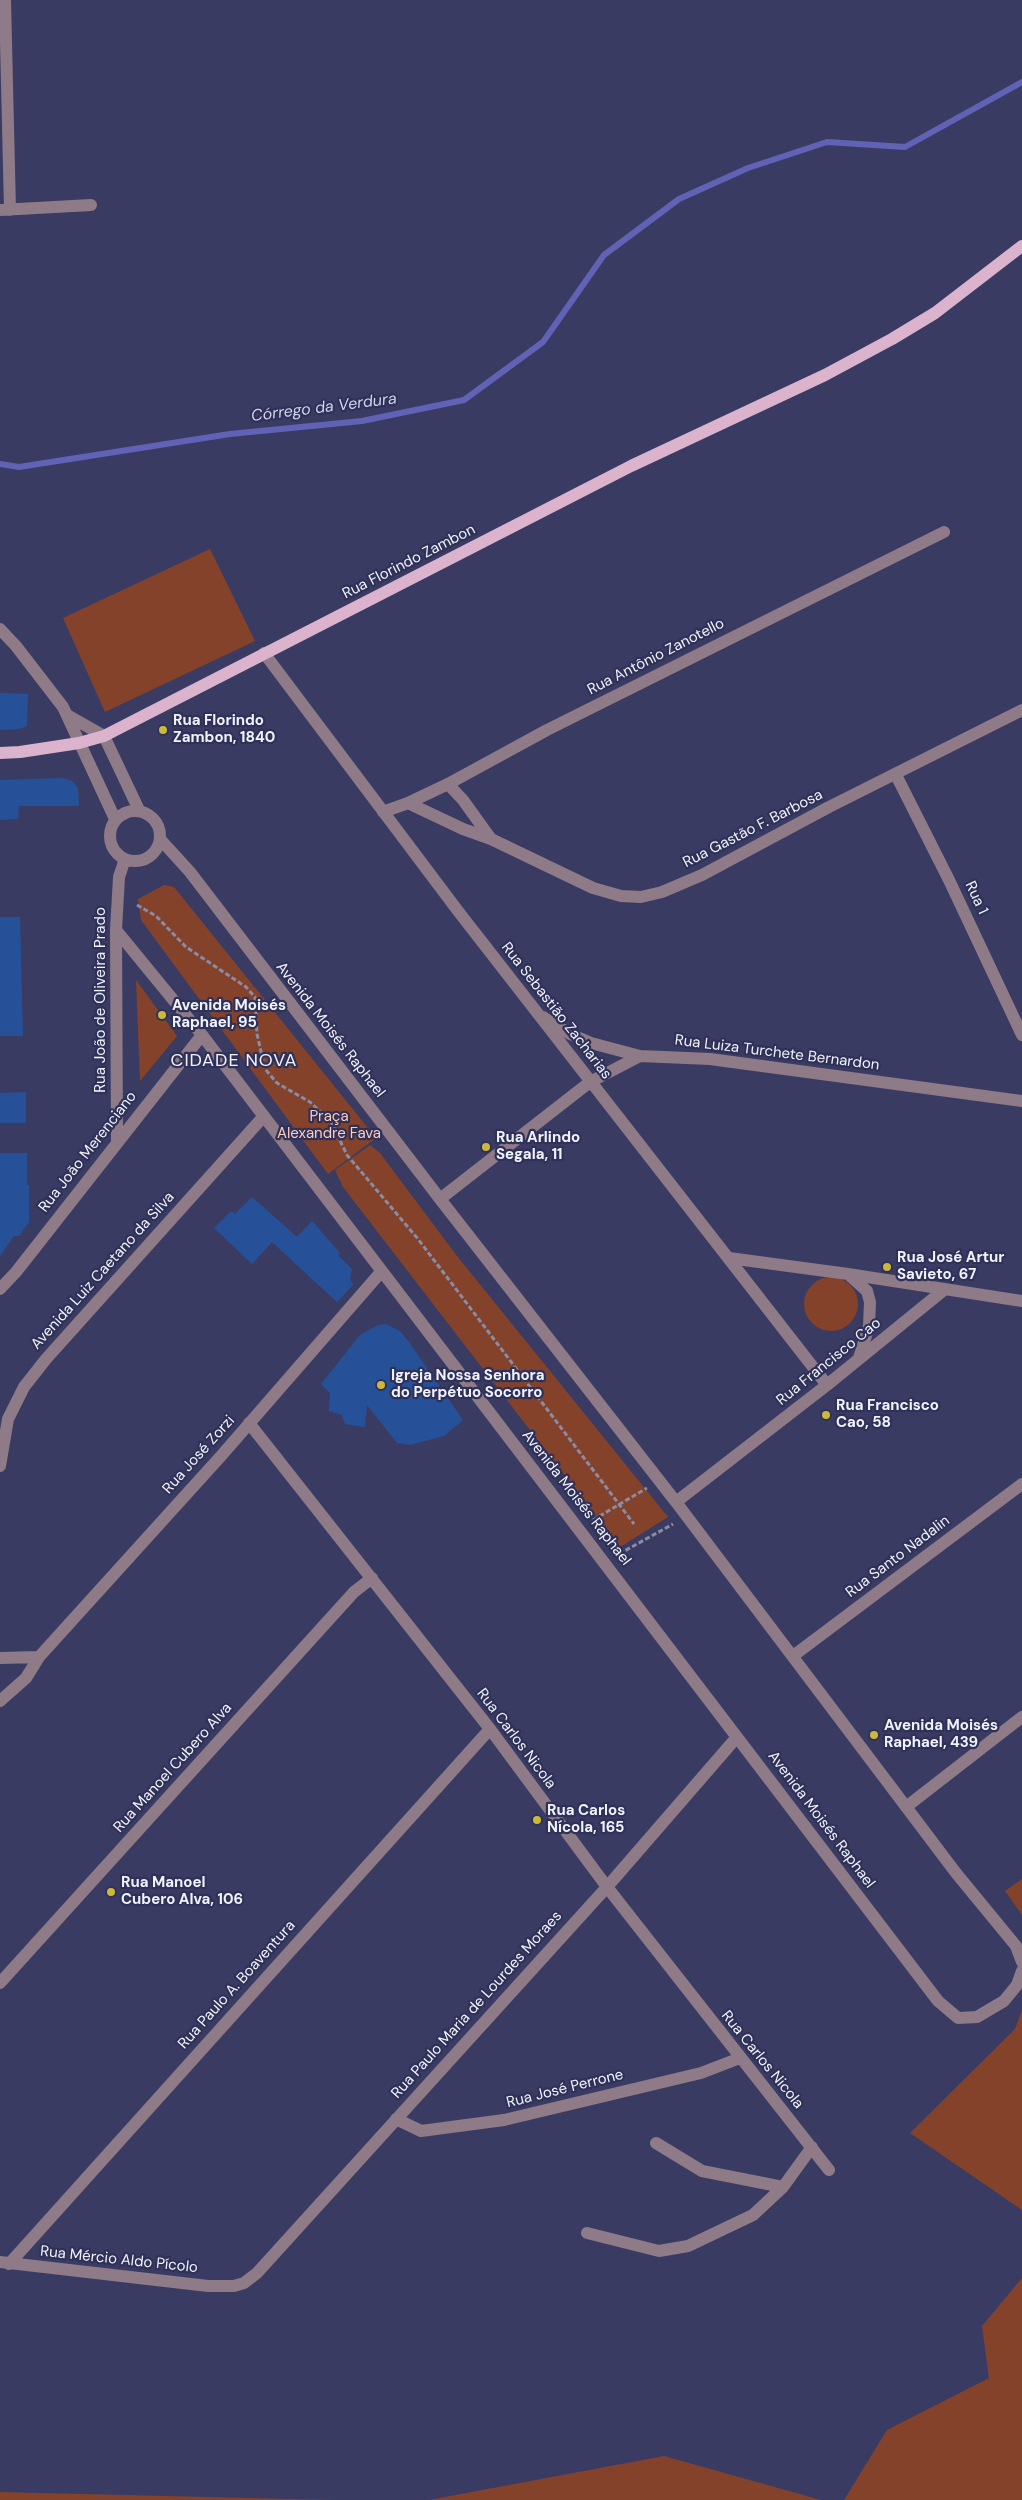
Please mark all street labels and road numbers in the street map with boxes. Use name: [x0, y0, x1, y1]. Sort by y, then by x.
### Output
street label: Rua Florindo Zambon: [340, 521, 478, 603]
street label: Rua Antônio Zanotello: [585, 615, 727, 699]
street label: Rua Gastão F. Barbosa: [680, 786, 826, 872]
street label: Rua 1: [961, 879, 991, 917]
street label: Rua João de Oliveira Prado: [92, 907, 110, 1093]
street label: Rua Sebastião Zacharias: [497, 939, 615, 1083]
street label: Avenida Moisés Raphael: [272, 959, 388, 1101]
street label: Rua Luiza Turchete Bernardon: [674, 1032, 880, 1074]
street label: Rua João Merenciano: [35, 1088, 141, 1216]
street label: Avenida Luiz Caetano da Silva: [28, 1189, 178, 1353]
street label: Rua Francisco Cao: [773, 1314, 885, 1410]
street label: Rua José Zorzi: [159, 1412, 239, 1498]
street label: Avenida Moisés Raphael: [518, 1427, 634, 1569]
street label: Rua Santo Nadalin: [843, 1512, 953, 1602]
street label: Rua Carlos Nicola: [472, 1685, 560, 1793]
street label: Rua Manoel Cubero Alva: [110, 1699, 236, 1837]
street label: Avenida Moisés Raphael: [764, 1748, 878, 1892]
street label: Rua Paulo Maria de Lourdes Moraes: [388, 1908, 566, 2102]
street label: Rua Paulo A. Boaventura: [175, 1917, 299, 2053]
street label: Rua Carlos Nicola: [717, 2007, 807, 2113]
street label: Rua José Perrone: [505, 2066, 625, 2112]
street label: Rua Mércio Aldo Pícolo: [39, 2243, 199, 2277]

